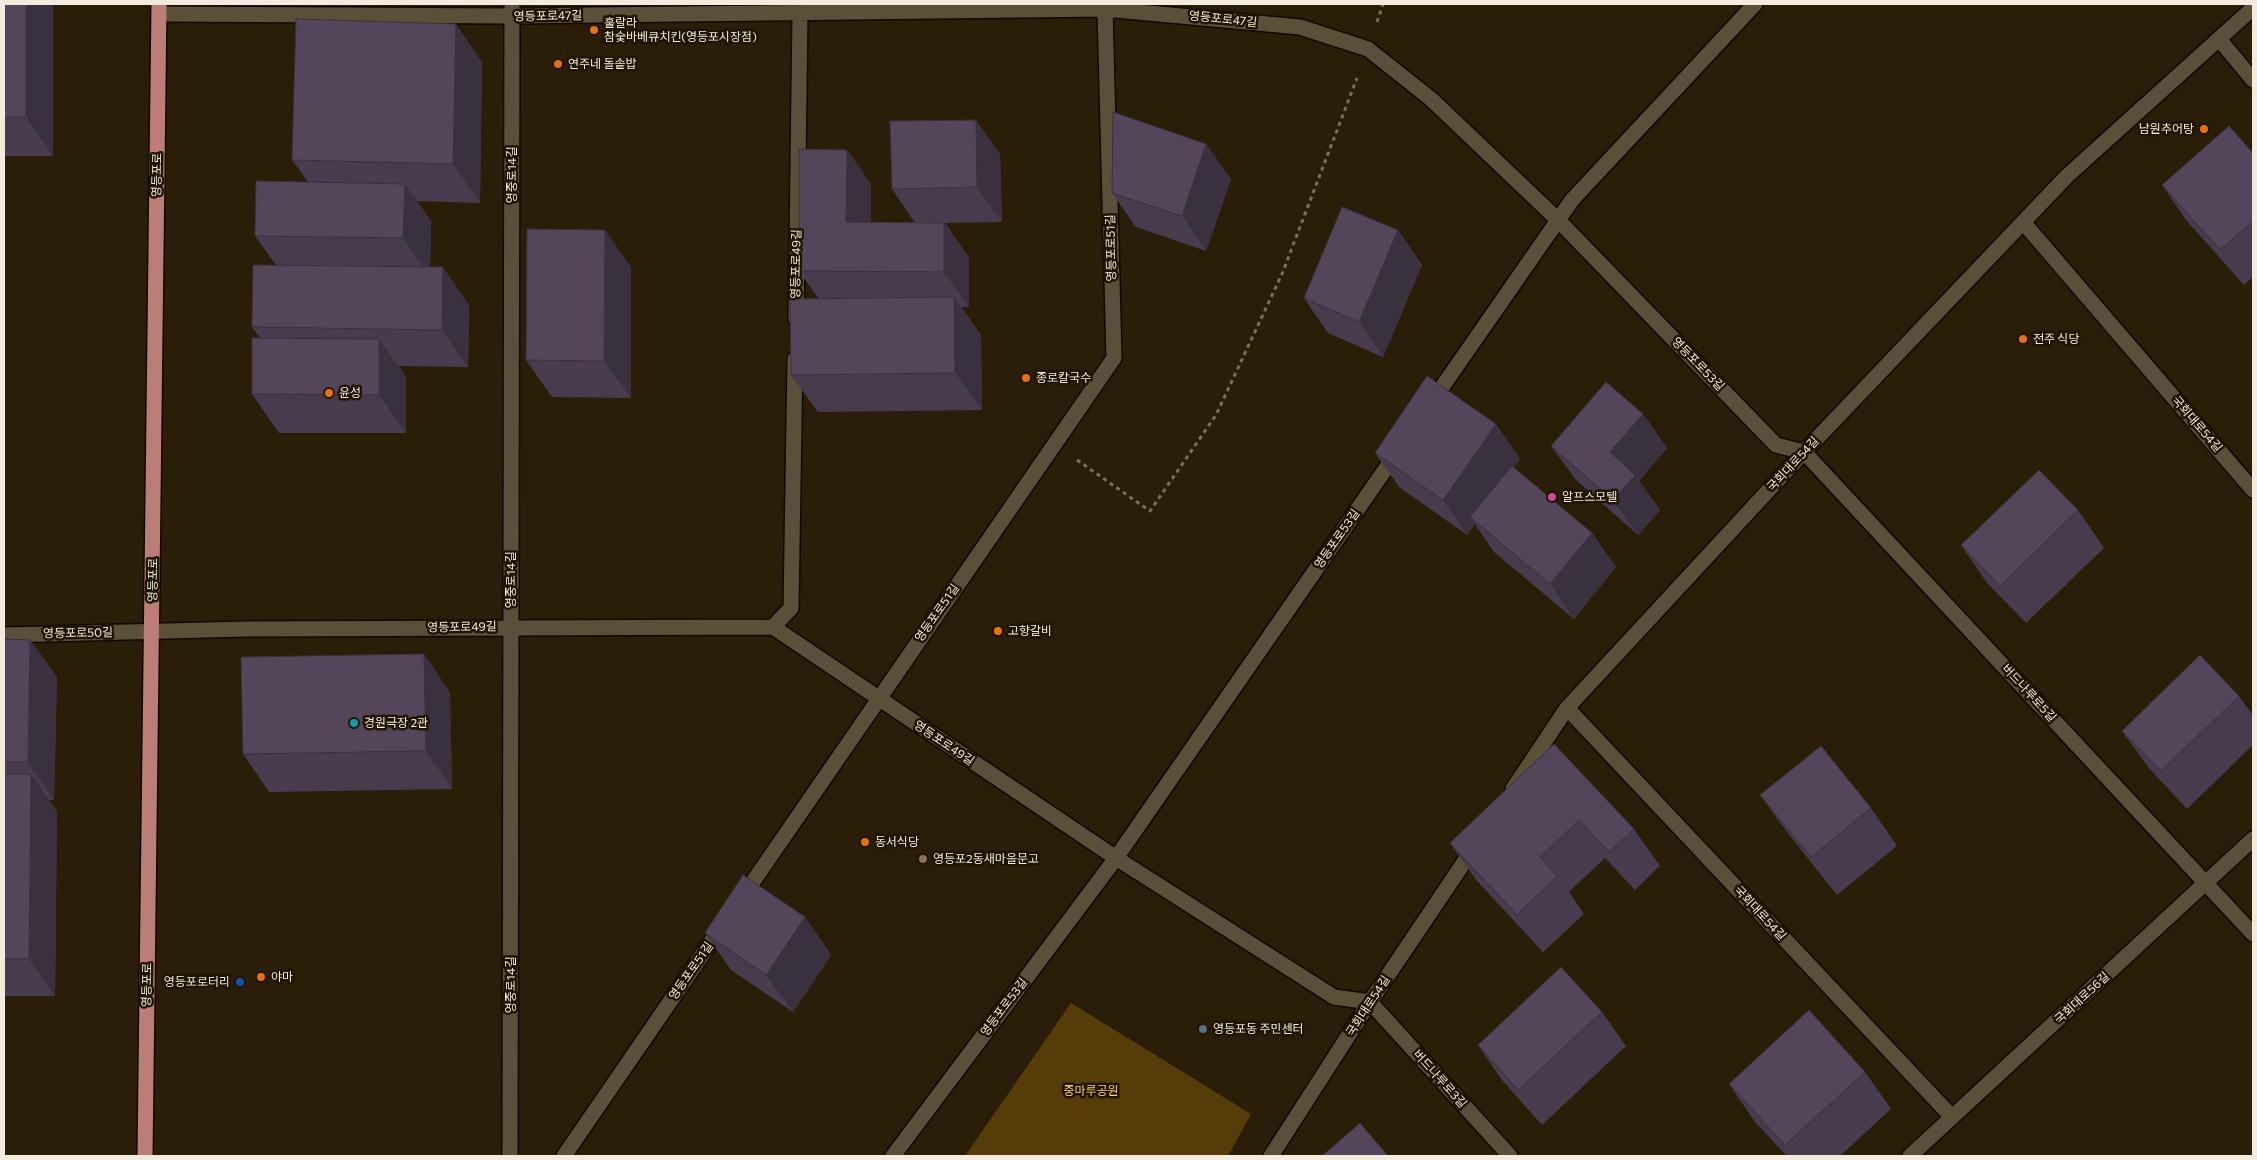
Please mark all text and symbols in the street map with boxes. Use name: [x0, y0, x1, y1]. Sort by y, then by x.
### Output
street label: 영등포로47길: [514, 8, 582, 24]
street label: 영등포로47길: [1188, 8, 1258, 30]
place label: 훌랄라 참숯바베큐치킨(영등포시장점): [604, 16, 757, 44]
marker: 훌랄라 참숯바베큐치킨(영등포시장점): [588, 24, 600, 36]
place label: 연주네 돌솥밥: [568, 57, 637, 71]
marker: 연주네 돌솥밥: [552, 58, 564, 70]
place label: 남원추어탕: [2139, 122, 2194, 136]
marker: 남원추어탕: [2198, 123, 2210, 135]
street label: 영중로14길: [505, 147, 519, 203]
street label: 영등포로: [149, 153, 165, 197]
street label: 영등포로51길: [1103, 214, 1119, 282]
street label: 영등포로49길: [788, 229, 804, 299]
place label: 전주 식당: [2033, 332, 2079, 346]
marker: 전주 식당: [2017, 333, 2029, 345]
street label: 영등포로53길: [1669, 334, 1727, 394]
place label: 종로칼국수: [1036, 371, 1091, 385]
marker: 종로칼국수: [1020, 372, 1032, 384]
place label: 윤성: [339, 386, 361, 400]
marker: 윤성: [323, 387, 335, 399]
street label: 국회대로54길: [2169, 393, 2225, 455]
street label: 국회대로54길: [1764, 434, 1822, 494]
place label: 알프스모텔: [1562, 490, 1617, 504]
marker: 알프스모텔: [1546, 491, 1558, 503]
street label: 영등포로53길: [1311, 507, 1363, 571]
street label: 영중로14길: [504, 552, 518, 608]
street label: 영등포로: [145, 558, 161, 602]
street label: 영등포로51길: [912, 581, 962, 645]
street label: 영등포로49길: [427, 619, 497, 635]
place label: 고향갈비: [1008, 624, 1052, 638]
street label: 영등포로50길: [43, 625, 113, 641]
marker: 고향갈비: [992, 625, 1004, 637]
street label: 버드나루로5길: [1999, 661, 2059, 725]
place label: 경원극장 2관: [364, 716, 428, 730]
marker: 경원극장 2관: [348, 717, 360, 729]
street label: 영등포로49길: [911, 718, 977, 768]
place label: 동서식당: [875, 835, 919, 849]
marker: 동서식당: [859, 836, 871, 848]
place label: 영등포2동새마을문고: [933, 852, 1039, 866]
marker: 영등포2동새마을문고: [917, 853, 929, 865]
street label: 국회대로54길: [1731, 883, 1789, 943]
street label: 영등포로51길: [666, 939, 716, 1003]
street label: 영중로14길: [504, 957, 518, 1013]
street label: 영등포로: [139, 963, 155, 1007]
street label: 국회대로56길: [2052, 969, 2112, 1027]
place label: 야마: [271, 970, 293, 984]
marker: 야마: [255, 971, 267, 983]
street label: 국회대로54길: [1343, 973, 1393, 1039]
place label: 영등포로터리: [164, 975, 230, 989]
street label: 영등포로53길: [978, 975, 1030, 1039]
marker: 영등포로터리: [234, 976, 246, 988]
place label: 영등포동 주민센터: [1213, 1022, 1304, 1036]
marker: 영등포동 주민센터: [1197, 1023, 1209, 1035]
street label: 버드나루로3길: [1410, 1047, 1470, 1111]
park label: 중마루공원: [1063, 1084, 1119, 1098]

